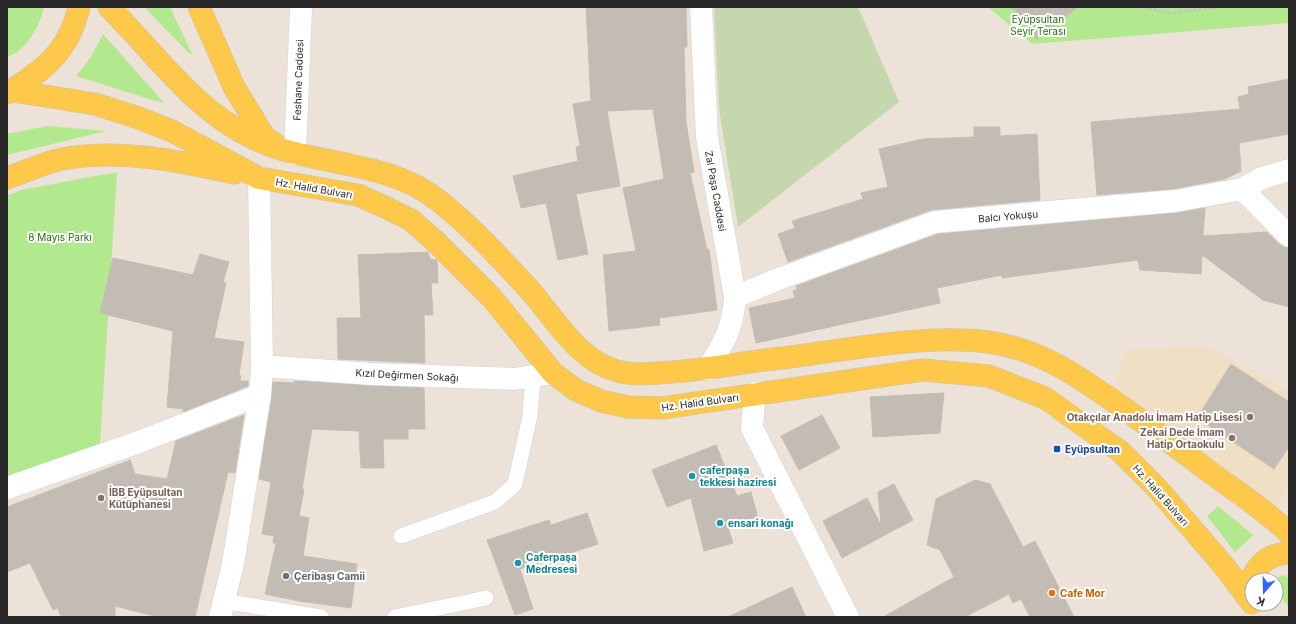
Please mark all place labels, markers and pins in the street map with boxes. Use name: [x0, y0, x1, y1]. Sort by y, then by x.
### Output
place label: Otakçılar Anadolu İmam Hatip Lisesi: [1067, 410, 1242, 423]
marker: Otakçılar Anadolu İmam Hatip Lisesi: [1245, 412, 1255, 422]
place label: Zekai Dede İmam Hatip Ortaokulu: [1140, 425, 1224, 450]
marker: Zekai Dede İmam Hatip Ortaokulu: [1227, 433, 1237, 443]
place label: Eyüpsultan: [1065, 443, 1120, 456]
marker: Eyüpsultan: [1052, 444, 1062, 454]
place label: caferpaşa tekkesi haziresi: [700, 464, 776, 488]
marker: caferpaşa tekkesi haziresi: [687, 471, 697, 481]
place label: İBB Eyüpsultan Kütüphanesi: [109, 485, 182, 510]
marker: İBB Eyüpsultan Kütüphanesi: [96, 493, 106, 503]
place label: ensari konağı: [728, 517, 794, 530]
marker: ensari konağı: [715, 518, 725, 528]
place label: Caferpaşa Medresesi: [526, 551, 578, 575]
marker: Caferpaşa Medresesi: [513, 558, 523, 568]
place label: Çeribaşı Camii: [294, 570, 365, 582]
marker: Çeribaşı Camii: [281, 571, 291, 581]
place label: Cafe Mor: [1060, 587, 1105, 599]
marker: Cafe Mor: [1047, 588, 1057, 598]

